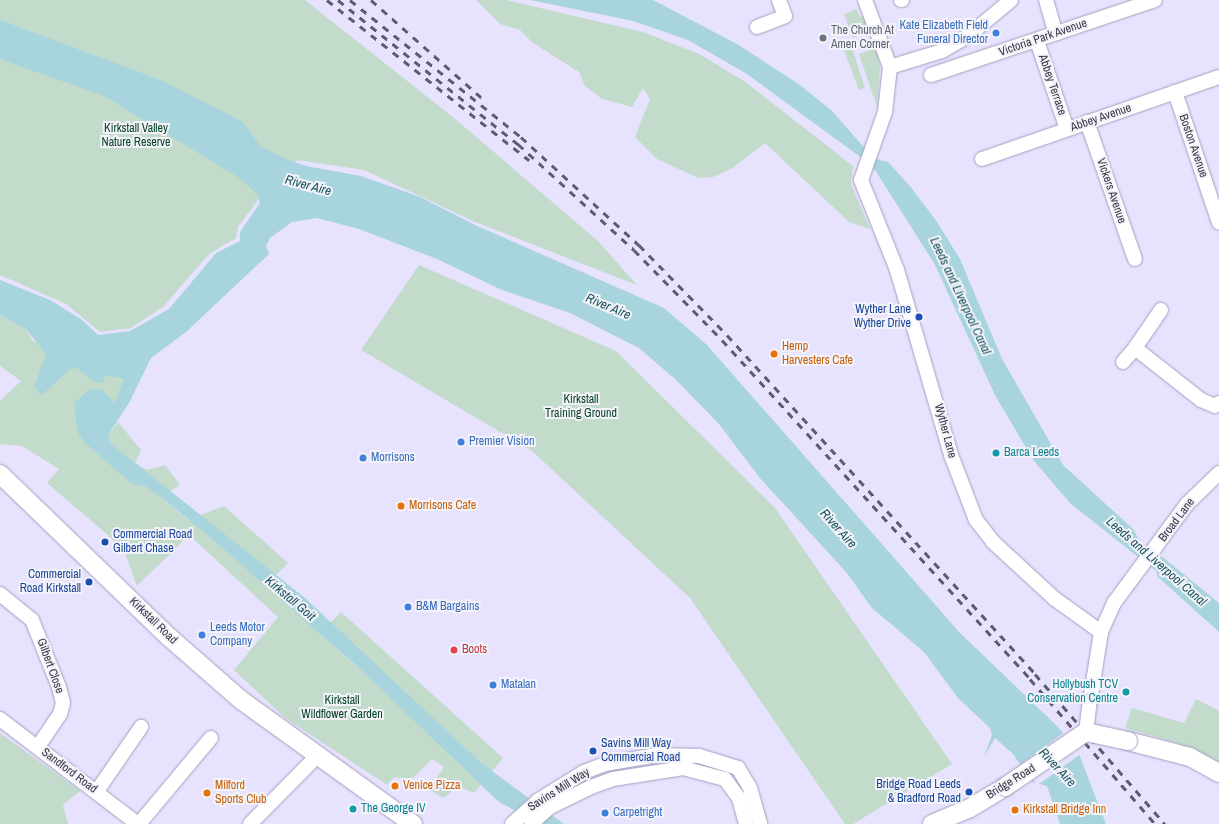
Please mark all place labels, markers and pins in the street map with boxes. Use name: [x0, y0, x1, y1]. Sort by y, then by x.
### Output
place label: Kate Elizabeth Field Funeral Director: [899, 19, 988, 47]
place label: The Church At Amen Corner: [831, 24, 894, 52]
marker: Kate Elizabeth Field Funeral Director: [991, 28, 1001, 38]
marker: The Church At Amen Corner: [818, 33, 828, 43]
place label: Wyther Lane Wyther Drive: [854, 303, 911, 331]
marker: Wyther Lane Wyther Drive: [914, 312, 924, 322]
place label: Hemp Harvesters Cafe: [782, 340, 853, 368]
marker: Hemp Harvesters Cafe: [769, 349, 779, 359]
place label: Premier Vision: [469, 435, 534, 449]
marker: Premier Vision: [456, 437, 466, 447]
place label: Barca Leeds: [1004, 446, 1059, 460]
marker: Barca Leeds: [991, 448, 1001, 458]
place label: Morrisons: [371, 451, 415, 465]
marker: Morrisons: [358, 453, 368, 463]
place label: Morrisons Cafe: [409, 499, 476, 513]
marker: Morrisons Cafe: [396, 501, 406, 511]
place label: Commercial Road Gilbert Chase: [113, 528, 192, 556]
marker: Commercial Road Gilbert Chase: [100, 537, 110, 547]
place label: Commercial Road Kirkstall: [20, 568, 81, 596]
marker: Commercial Road Kirkstall: [84, 577, 94, 587]
place label: B&M Bargains: [416, 600, 479, 614]
marker: B&M Bargains: [403, 602, 413, 612]
place label: Leeds Motor Company: [210, 621, 265, 649]
marker: Leeds Motor Company: [197, 630, 207, 640]
place label: Boots: [462, 643, 487, 657]
marker: Boots: [449, 645, 459, 655]
place label: Matalan: [501, 678, 536, 692]
place label: Hollybush TCV Conservation Centre: [1027, 678, 1118, 706]
marker: Matalan: [488, 680, 498, 690]
marker: Hollybush TCV Conservation Centre: [1121, 687, 1131, 697]
place label: Savins Mill Way Commercial Road: [601, 737, 680, 765]
marker: Savins Mill Way Commercial Road: [588, 746, 598, 756]
place label: Bridge Road Leeds & Bradford Road: [876, 778, 961, 806]
place label: Milford Sports Club: [215, 779, 266, 807]
place label: Venice Pizza: [403, 779, 460, 793]
marker: Venice Pizza: [390, 781, 400, 791]
marker: Bridge Road Leeds & Bradford Road: [964, 787, 974, 797]
marker: Milford Sports Club: [202, 788, 212, 798]
place label: The George IV: [361, 802, 426, 816]
place label: Kirkstall Bridge Inn: [1023, 803, 1106, 817]
marker: The George IV: [348, 804, 358, 814]
marker: Kirkstall Bridge Inn: [1010, 805, 1020, 815]
place label: Carpetright: [613, 806, 662, 820]
marker: Carpetright: [600, 808, 610, 818]

